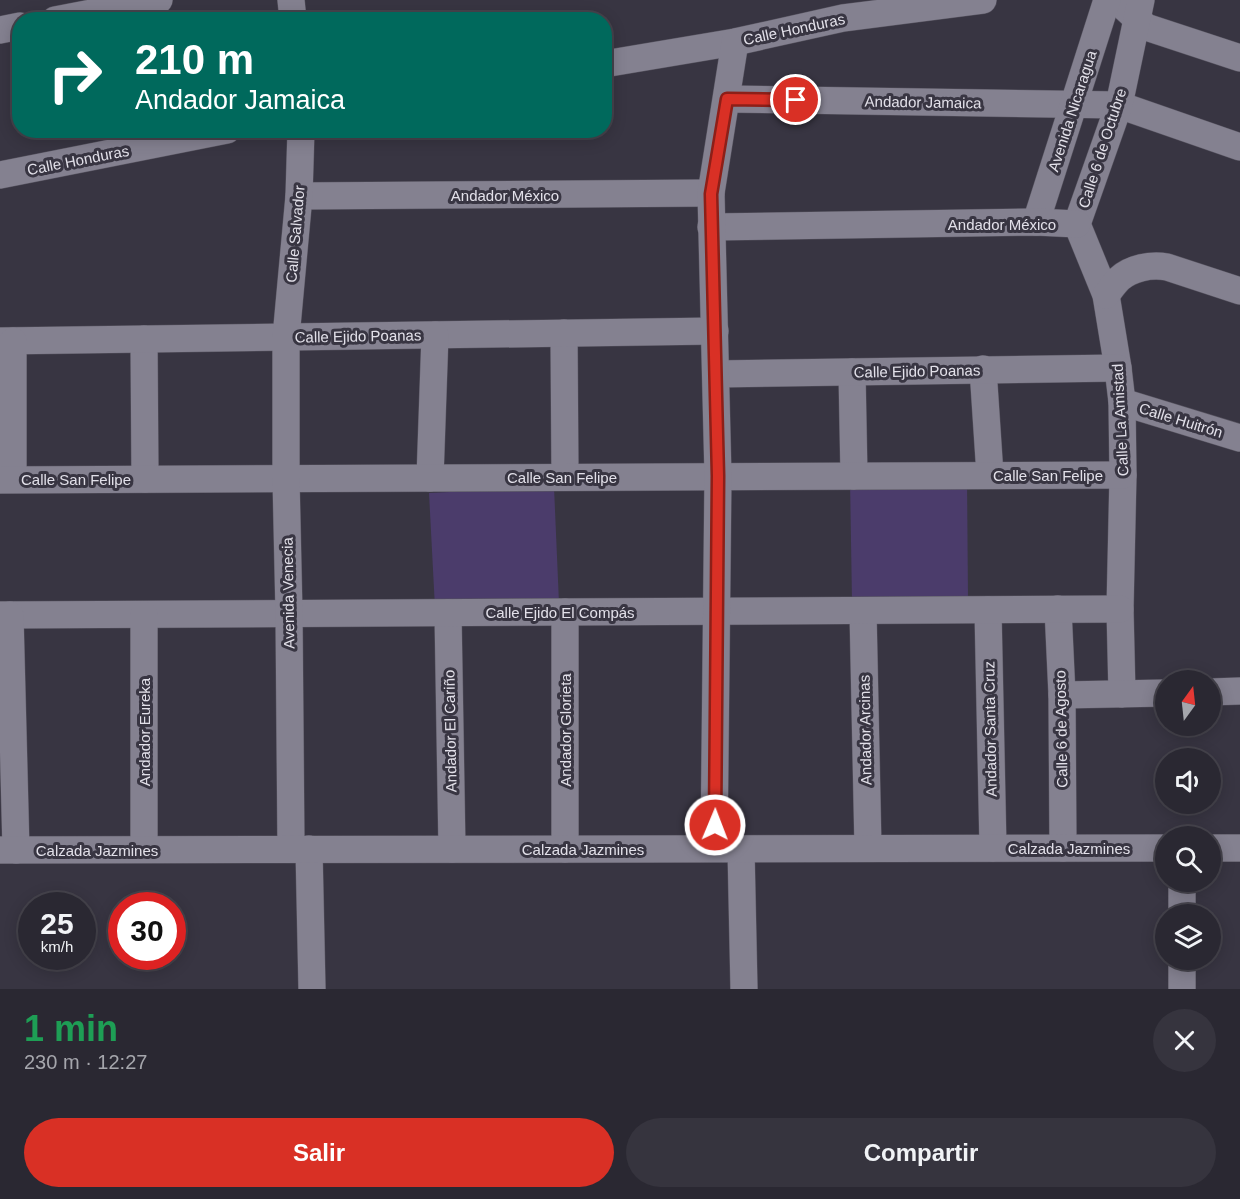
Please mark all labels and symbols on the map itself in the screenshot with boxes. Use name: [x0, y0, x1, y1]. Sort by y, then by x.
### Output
street label: Calle Honduras: [742, 10, 846, 48]
street label: Avenida Nicaragua: [1044, 48, 1100, 174]
pin: [770, 74, 821, 125]
street label: Calle 6 de Octubre: [1075, 86, 1129, 210]
street label: Andador Jamaica: [864, 92, 982, 112]
street label: Calle Honduras: [26, 142, 130, 178]
street label: Calle Salvador: [282, 185, 308, 283]
street label: Andador México: [451, 187, 559, 204]
street label: Andador México: [948, 216, 1056, 233]
street label: Calle Ejido Poanas: [294, 326, 422, 346]
street label: Calle Ejido Poanas: [853, 361, 981, 381]
street label: Calle La Amistad: [1109, 363, 1131, 477]
street label: Calle Huitrón: [1137, 399, 1225, 441]
street label: Calle San Felipe: [993, 467, 1103, 484]
street label: Calle San Felipe: [507, 469, 617, 486]
street label: Calle San Felipe: [21, 471, 131, 488]
street label: Avenida Venecia: [279, 536, 297, 649]
street label: Calle Ejido El Compás: [485, 604, 635, 621]
street label: Andador Santa Cruz: [980, 661, 1000, 797]
street label: Andador El Cariño: [440, 670, 460, 792]
street label: Calle 6 de Agosto: [1051, 670, 1071, 788]
north arrow: [1155, 670, 1221, 736]
street label: Andador Glorieta: [557, 673, 574, 787]
street label: Andador Arcinas: [856, 675, 874, 785]
street label: Andador Eureka: [136, 677, 153, 786]
position arrow: [683, 793, 747, 857]
street label: Calzada Jazmines: [1008, 840, 1130, 857]
street label: Calzada Jazmines: [522, 841, 644, 858]
street label: Calzada Jazmines: [36, 842, 158, 859]
speed limit sign: 30: [108, 892, 186, 970]

